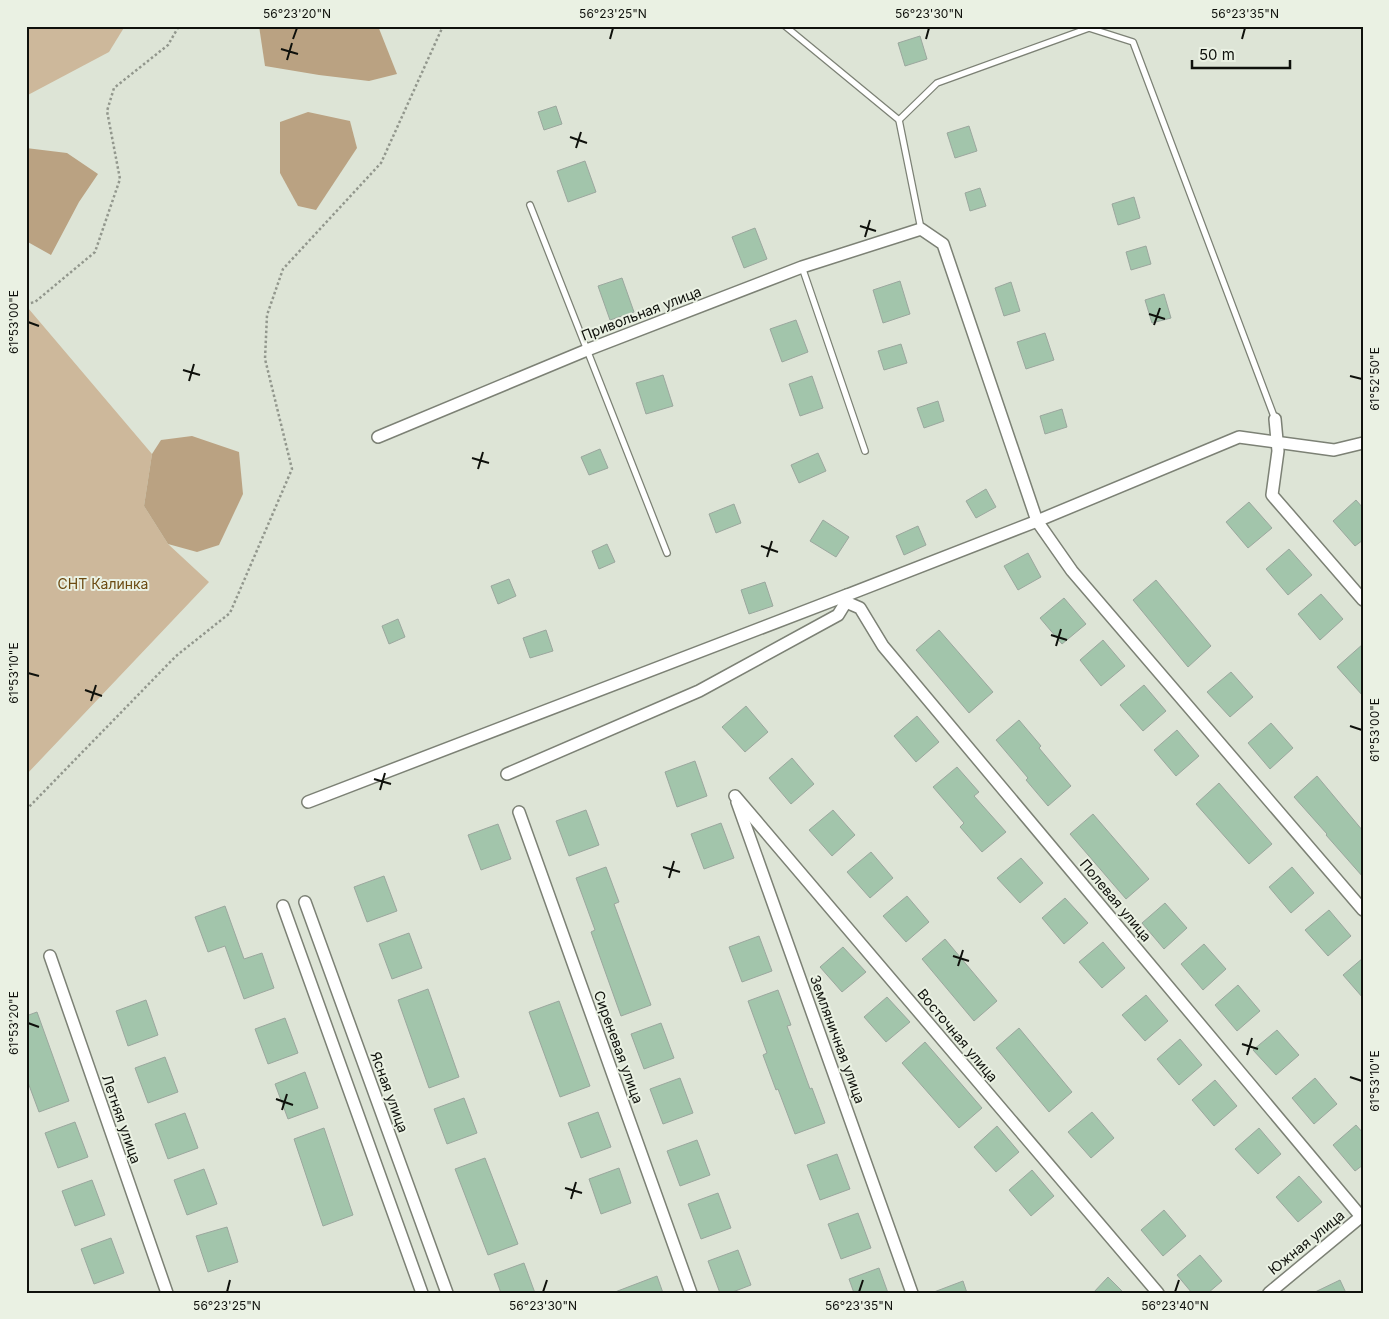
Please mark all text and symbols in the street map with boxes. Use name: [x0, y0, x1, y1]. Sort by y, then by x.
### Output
text: 56°23'20"N: [263, 6, 331, 21]
text: 56°23'25"N: [579, 6, 647, 21]
text: 56°23'30"N: [895, 6, 963, 21]
text: 56°23'35"N: [1211, 6, 1279, 21]
scale bar: [1192, 38, 1289, 70]
text: 50 m: [1199, 45, 1235, 64]
street label: Привольная улица: [579, 282, 703, 344]
text: 61°53'00"E: [6, 290, 21, 354]
text: 61°52'50"E: [1367, 347, 1382, 411]
park label: СНТ Калинка: [58, 575, 148, 592]
text: 61°53'10"E: [6, 642, 21, 704]
text: 61°53'00"E: [1367, 698, 1382, 762]
street label: Полевая улица: [1077, 855, 1155, 945]
street label: Земляничная улица: [807, 972, 869, 1106]
street label: Восточная улица: [914, 985, 1002, 1085]
street label: Сиреневая улица: [591, 988, 647, 1106]
text: 61°53'20"E: [6, 991, 21, 1055]
street label: Ясная улица: [368, 1049, 412, 1135]
text: 61°53'10"E: [1367, 1050, 1382, 1112]
street label: Летняя улица: [99, 1072, 145, 1166]
street label: Южная улица: [1264, 1206, 1348, 1278]
text: 56°23'25"N: [193, 1298, 261, 1313]
text: 56°23'30"N: [509, 1298, 577, 1313]
text: 56°23'35"N: [825, 1298, 893, 1313]
text: 56°23'40"N: [1141, 1298, 1209, 1313]

